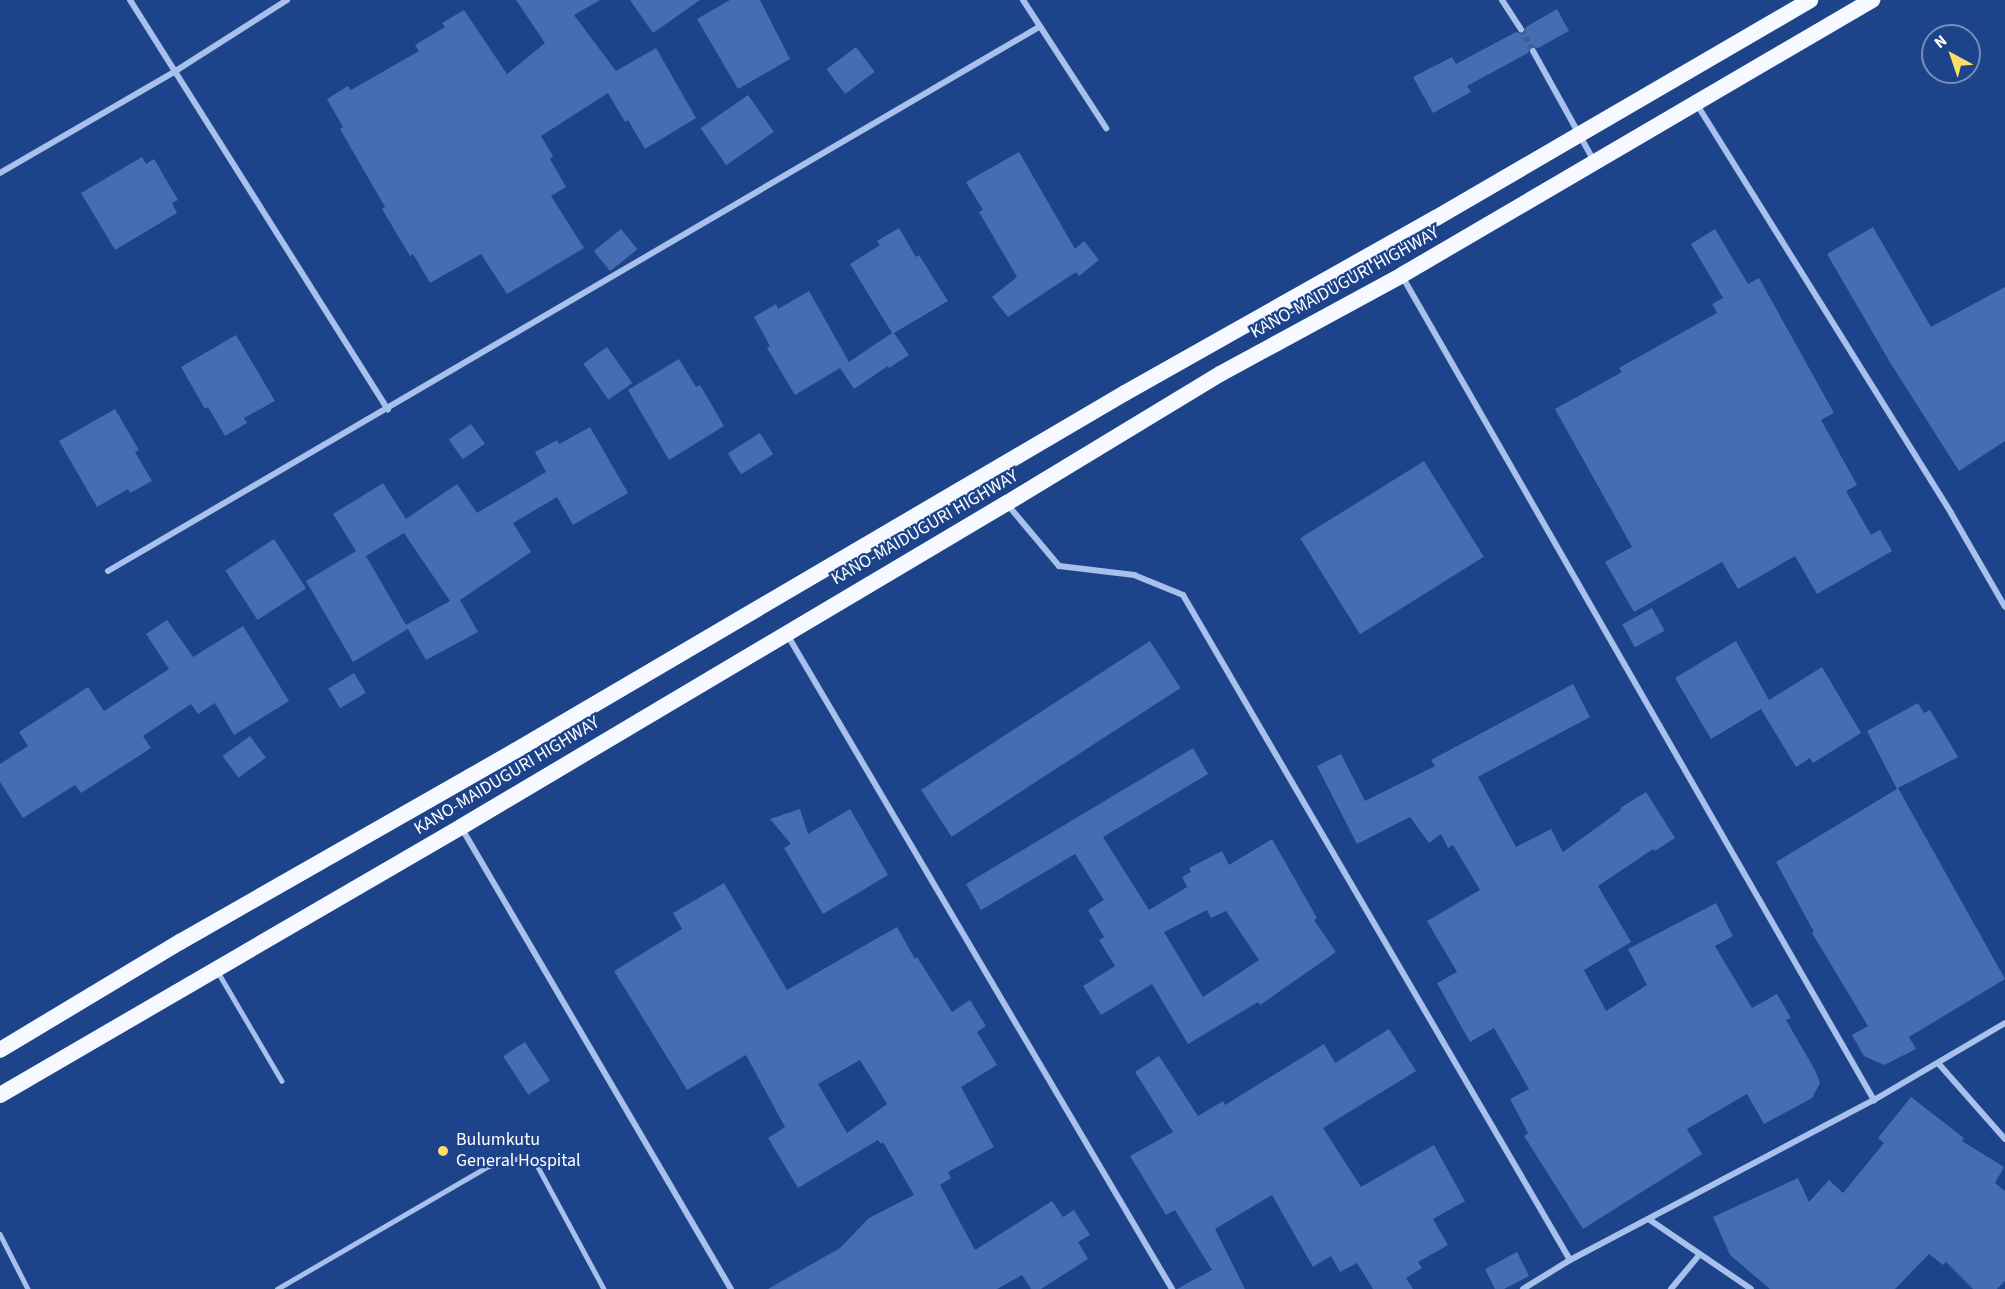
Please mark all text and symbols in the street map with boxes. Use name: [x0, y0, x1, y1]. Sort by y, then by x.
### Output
north arrow: [1921, 24, 1981, 84]
text: N: [1930, 30, 1952, 54]
street label: KANO-MAIDUGURI HIGHWAY: [1247, 222, 1443, 344]
street label: KANO-MAIDUGURI HIGHWAY: [828, 466, 1022, 590]
street label: KANO-MAIDUGURI HIGHWAY: [410, 712, 604, 840]
place label: Bulumkutu General Hospital: [456, 1130, 581, 1172]
marker: Bulumkutu General Hospital: [434, 1142, 452, 1160]

